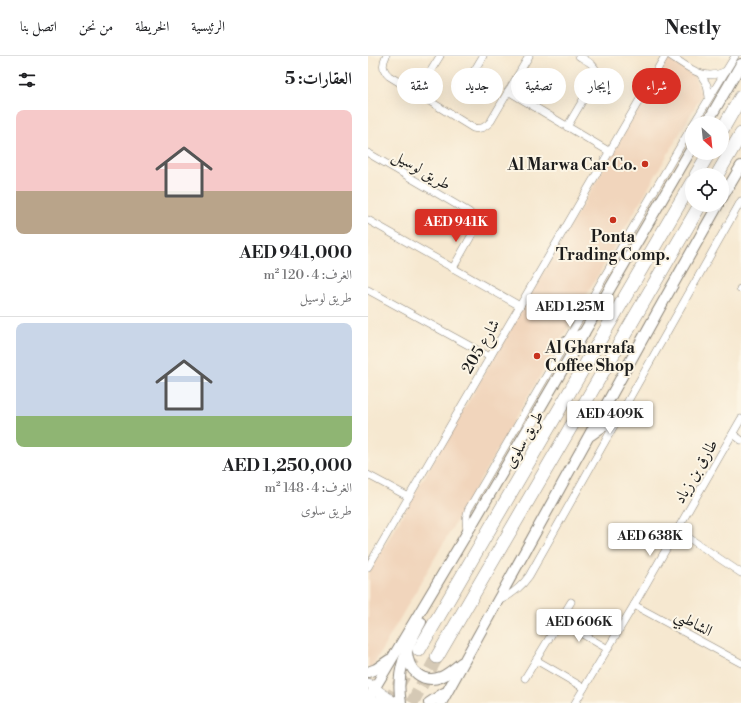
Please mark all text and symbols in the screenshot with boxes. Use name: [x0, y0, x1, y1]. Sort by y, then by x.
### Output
text: Nestly: [665, 16, 721, 40]
text: اتصل بنا: [20, 18, 57, 36]
text: من نحن: [79, 18, 113, 36]
text: الخريطة: [135, 18, 169, 36]
text: الرئيسية: [191, 18, 225, 36]
text: العقارات: 5: [285, 68, 352, 90]
chip: شقة: [397, 68, 443, 104]
chip: جديد: [451, 68, 503, 104]
chip: تصفية: [511, 68, 566, 104]
chip: إيجار: [574, 68, 624, 104]
chip: شراء: [632, 68, 681, 104]
icon: filters: [16, 69, 38, 91]
north arrow: [685, 116, 729, 160]
map controls: [685, 116, 729, 212]
icon: home: [148, 136, 220, 208]
street label: طريق لوسيل: [388, 145, 454, 195]
place label: Al Marwa Car Co.: [506, 155, 637, 175]
marker: Al Marwa Car Co.: [640, 159, 650, 169]
button: locate: [685, 168, 729, 212]
pin: AED 941K: [415, 209, 497, 243]
text: AED 941K: [424, 214, 488, 230]
marker: Ponta Trading Comp.: [608, 215, 618, 225]
place label: Ponta Trading Comp.: [556, 227, 670, 265]
text: AED 941,000: [239, 242, 352, 264]
text: الغرف: 4 · 120 m²: [263, 267, 352, 283]
text: طريق لوسيل: [300, 290, 352, 306]
pin: AED 1.25M: [524, 294, 616, 328]
text: AED 1.25M: [536, 299, 604, 315]
street label: شارع 205: [457, 316, 507, 379]
place label: Al Gharrafa Coffee Shop: [544, 338, 635, 376]
icon: home: [148, 349, 220, 421]
marker: Al Gharrafa Coffee Shop: [532, 351, 542, 361]
pin: AED 409K: [569, 401, 651, 435]
text: AED 409K: [576, 406, 644, 422]
street label: طريق سلوى: [499, 407, 548, 472]
street label: طارق بن زياد: [669, 436, 722, 507]
text: AED 1,250,000: [222, 455, 352, 477]
text: الغرف: 4 · 148 m²: [265, 480, 352, 496]
text: طريق سلوى: [301, 503, 352, 519]
pin: AED 638K: [609, 523, 691, 557]
text: AED 638K: [617, 528, 683, 544]
street label: الشاطبي: [669, 605, 716, 645]
pin: AED 606K: [538, 609, 620, 643]
text: AED 606K: [545, 614, 613, 630]

